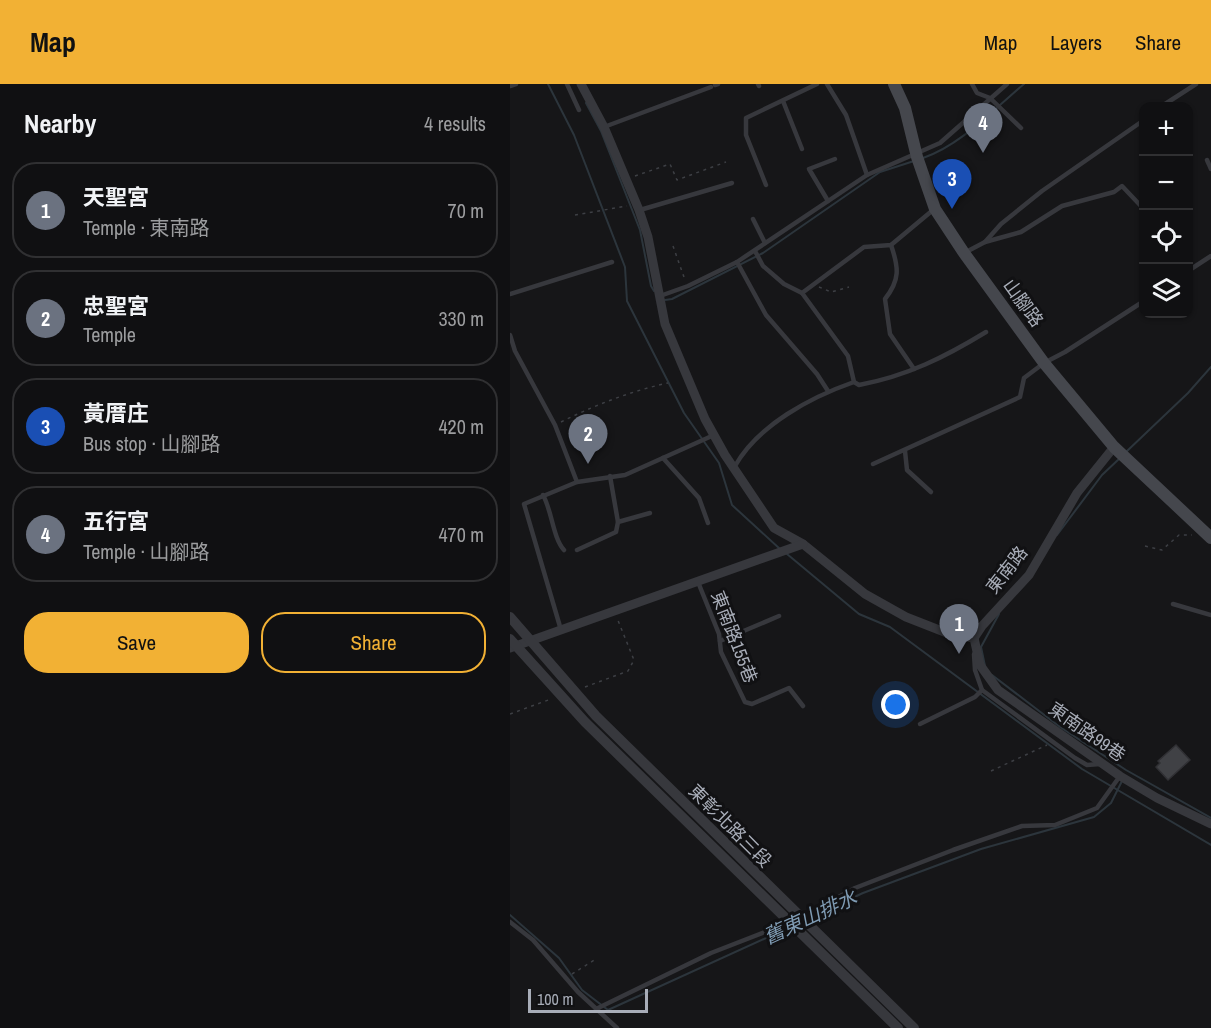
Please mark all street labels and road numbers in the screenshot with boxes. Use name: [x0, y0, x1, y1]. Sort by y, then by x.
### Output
street label: 山腳路: [997, 274, 1049, 332]
street label: 東南路: [980, 541, 1033, 599]
street label: 東南路155巷: [705, 587, 763, 686]
street label: 東南路99巷: [1044, 696, 1131, 767]
street label: 東彰北路三段: [683, 779, 777, 873]

